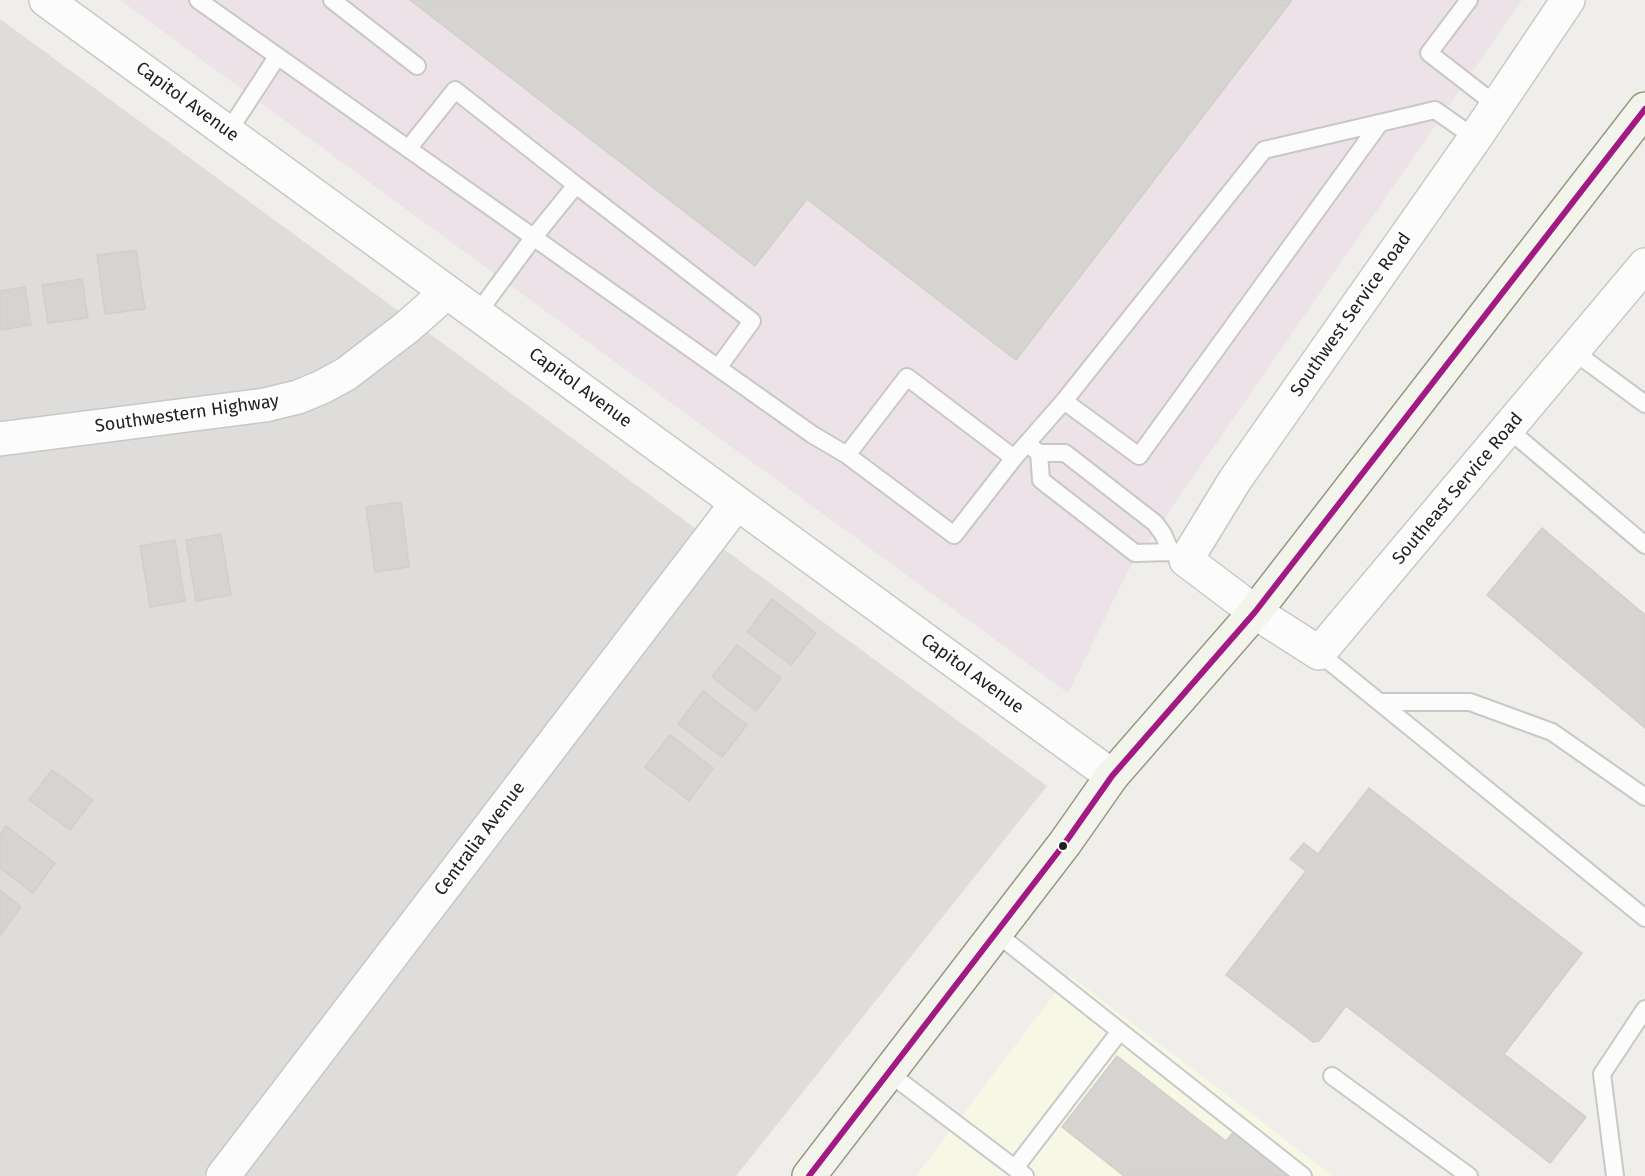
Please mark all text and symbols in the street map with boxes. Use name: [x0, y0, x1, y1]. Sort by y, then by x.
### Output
street label: Capitol Avenue: [131, 57, 243, 147]
street label: Southwest Service Road: [1286, 229, 1416, 401]
street label: Capitol Avenue: [524, 343, 636, 433]
street label: Southwestern Highway: [94, 390, 280, 438]
street label: Southeast Service Road: [1388, 409, 1528, 569]
street label: Capitol Avenue: [916, 629, 1028, 719]
street label: Centralia Avenue: [430, 778, 530, 900]
unlabelled marker: [1057, 840, 1069, 852]

